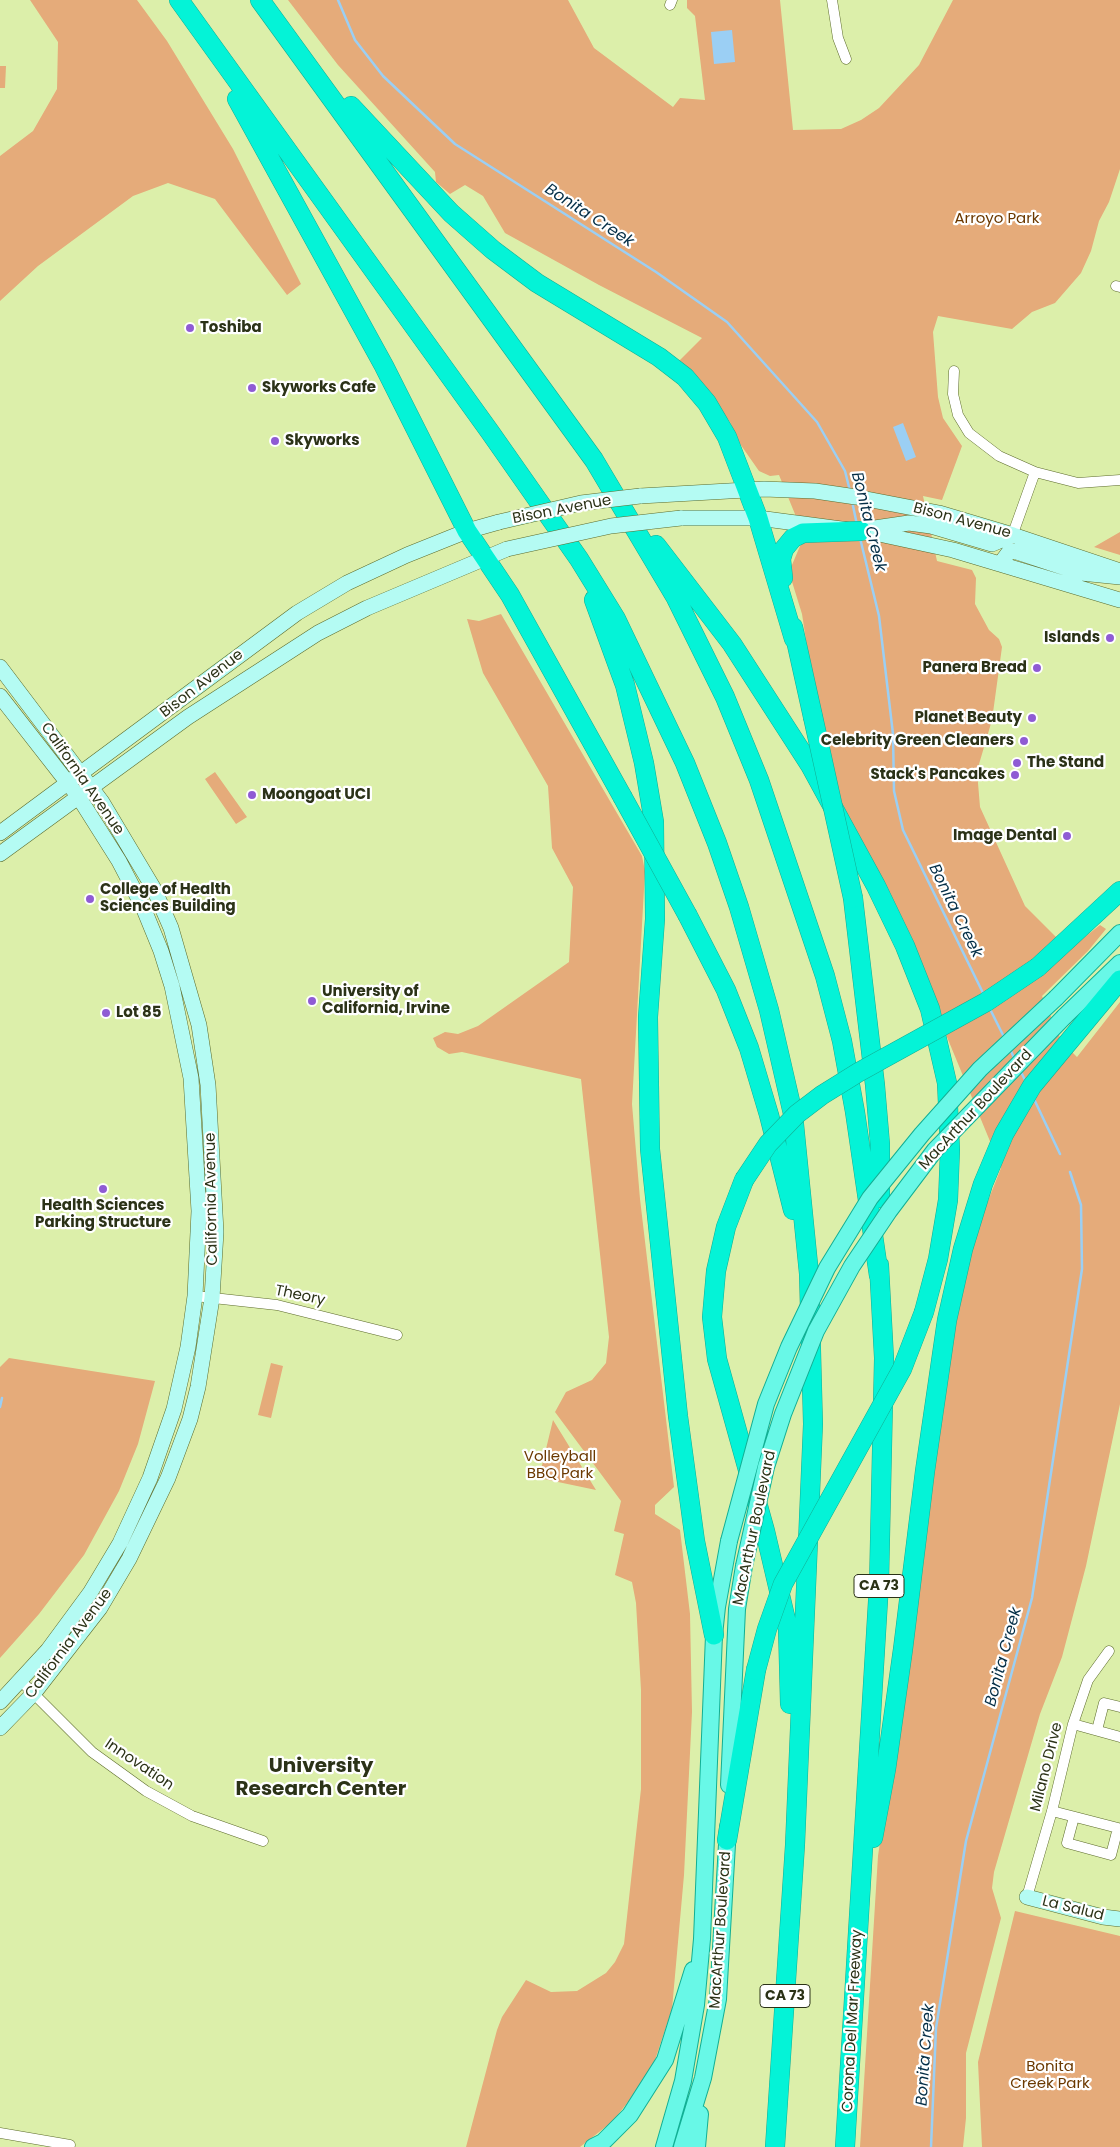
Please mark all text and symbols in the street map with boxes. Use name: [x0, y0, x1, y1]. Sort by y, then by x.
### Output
water label: Bonita Creek: [541, 180, 637, 252]
park label: Arroyo Park: [954, 210, 1040, 228]
place label: Toshiba: [200, 319, 262, 337]
marker: Toshiba: [184, 322, 196, 334]
place label: Skyworks Cafe: [262, 379, 376, 397]
marker: Skyworks Cafe: [246, 382, 258, 394]
place label: Skyworks: [285, 432, 360, 450]
marker: Skyworks: [269, 435, 281, 447]
water label: Bonita Creek: [846, 470, 890, 574]
street label: Bison Avenue: [511, 492, 613, 528]
street label: Bison Avenue: [911, 499, 1013, 543]
place label: Islands: [1044, 629, 1100, 647]
marker: Islands: [1104, 632, 1116, 644]
street label: Bison Avenue: [157, 646, 247, 722]
place label: Panera Bread: [922, 659, 1027, 677]
marker: Panera Bread: [1031, 662, 1043, 674]
place label: Planet Beauty: [914, 709, 1022, 727]
marker: Planet Beauty: [1026, 712, 1038, 724]
street label: California Avenue: [36, 719, 128, 839]
place label: Celebrity Green Cleaners: [821, 732, 1014, 750]
marker: Celebrity Green Cleaners: [1018, 735, 1030, 747]
place label: The Stand: [1027, 754, 1104, 772]
marker: The Stand: [1011, 757, 1023, 769]
place label: Stack's Pancakes: [870, 766, 1005, 784]
marker: Stack's Pancakes: [1009, 769, 1021, 781]
place label: Moongoat UCI: [262, 786, 371, 804]
marker: Moongoat UCI: [246, 789, 258, 801]
place label: Image Dental: [953, 827, 1057, 845]
marker: Image Dental: [1061, 830, 1073, 842]
water label: Bonita Creek: [924, 861, 986, 961]
place label: College of Health Sciences Building: [100, 881, 236, 916]
marker: College of Health Sciences Building: [84, 893, 96, 905]
place label: University of California, Irvine: [322, 983, 450, 1018]
marker: University of California, Irvine: [306, 995, 318, 1007]
place label: Lot 85: [116, 1004, 161, 1022]
marker: Lot 85: [100, 1007, 112, 1019]
street label: MacArthur Boulevard: [916, 1046, 1036, 1174]
street label: California Avenue: [202, 1132, 222, 1266]
marker: Health Sciences Parking Structure: [97, 1183, 109, 1195]
place label: Health Sciences Parking Structure: [35, 1197, 171, 1232]
street label: Theory: [273, 1282, 327, 1310]
park label: Volleyball BBQ Park: [524, 1448, 596, 1483]
street label: MacArthur Boulevard: [730, 1449, 780, 1607]
road number: CA 73: [854, 1574, 904, 1598]
street label: California Avenue: [22, 1585, 116, 1703]
water label: Bonita Creek: [982, 1605, 1026, 1709]
street label: Milano Drive: [1027, 1721, 1067, 1813]
street label: Innovation: [101, 1735, 177, 1795]
district label: University Research Center: [236, 1755, 406, 1802]
street label: MacArthur Boulevard: [707, 1851, 735, 2009]
street label: La Salud: [1040, 1893, 1106, 1925]
street label: Corona Del Mar Freeway: [839, 1929, 867, 2113]
road number: CA 73: [760, 1984, 810, 2008]
water label: Bonita Creek: [913, 2003, 939, 2107]
park label: Bonita Creek Park: [1010, 2058, 1090, 2093]

